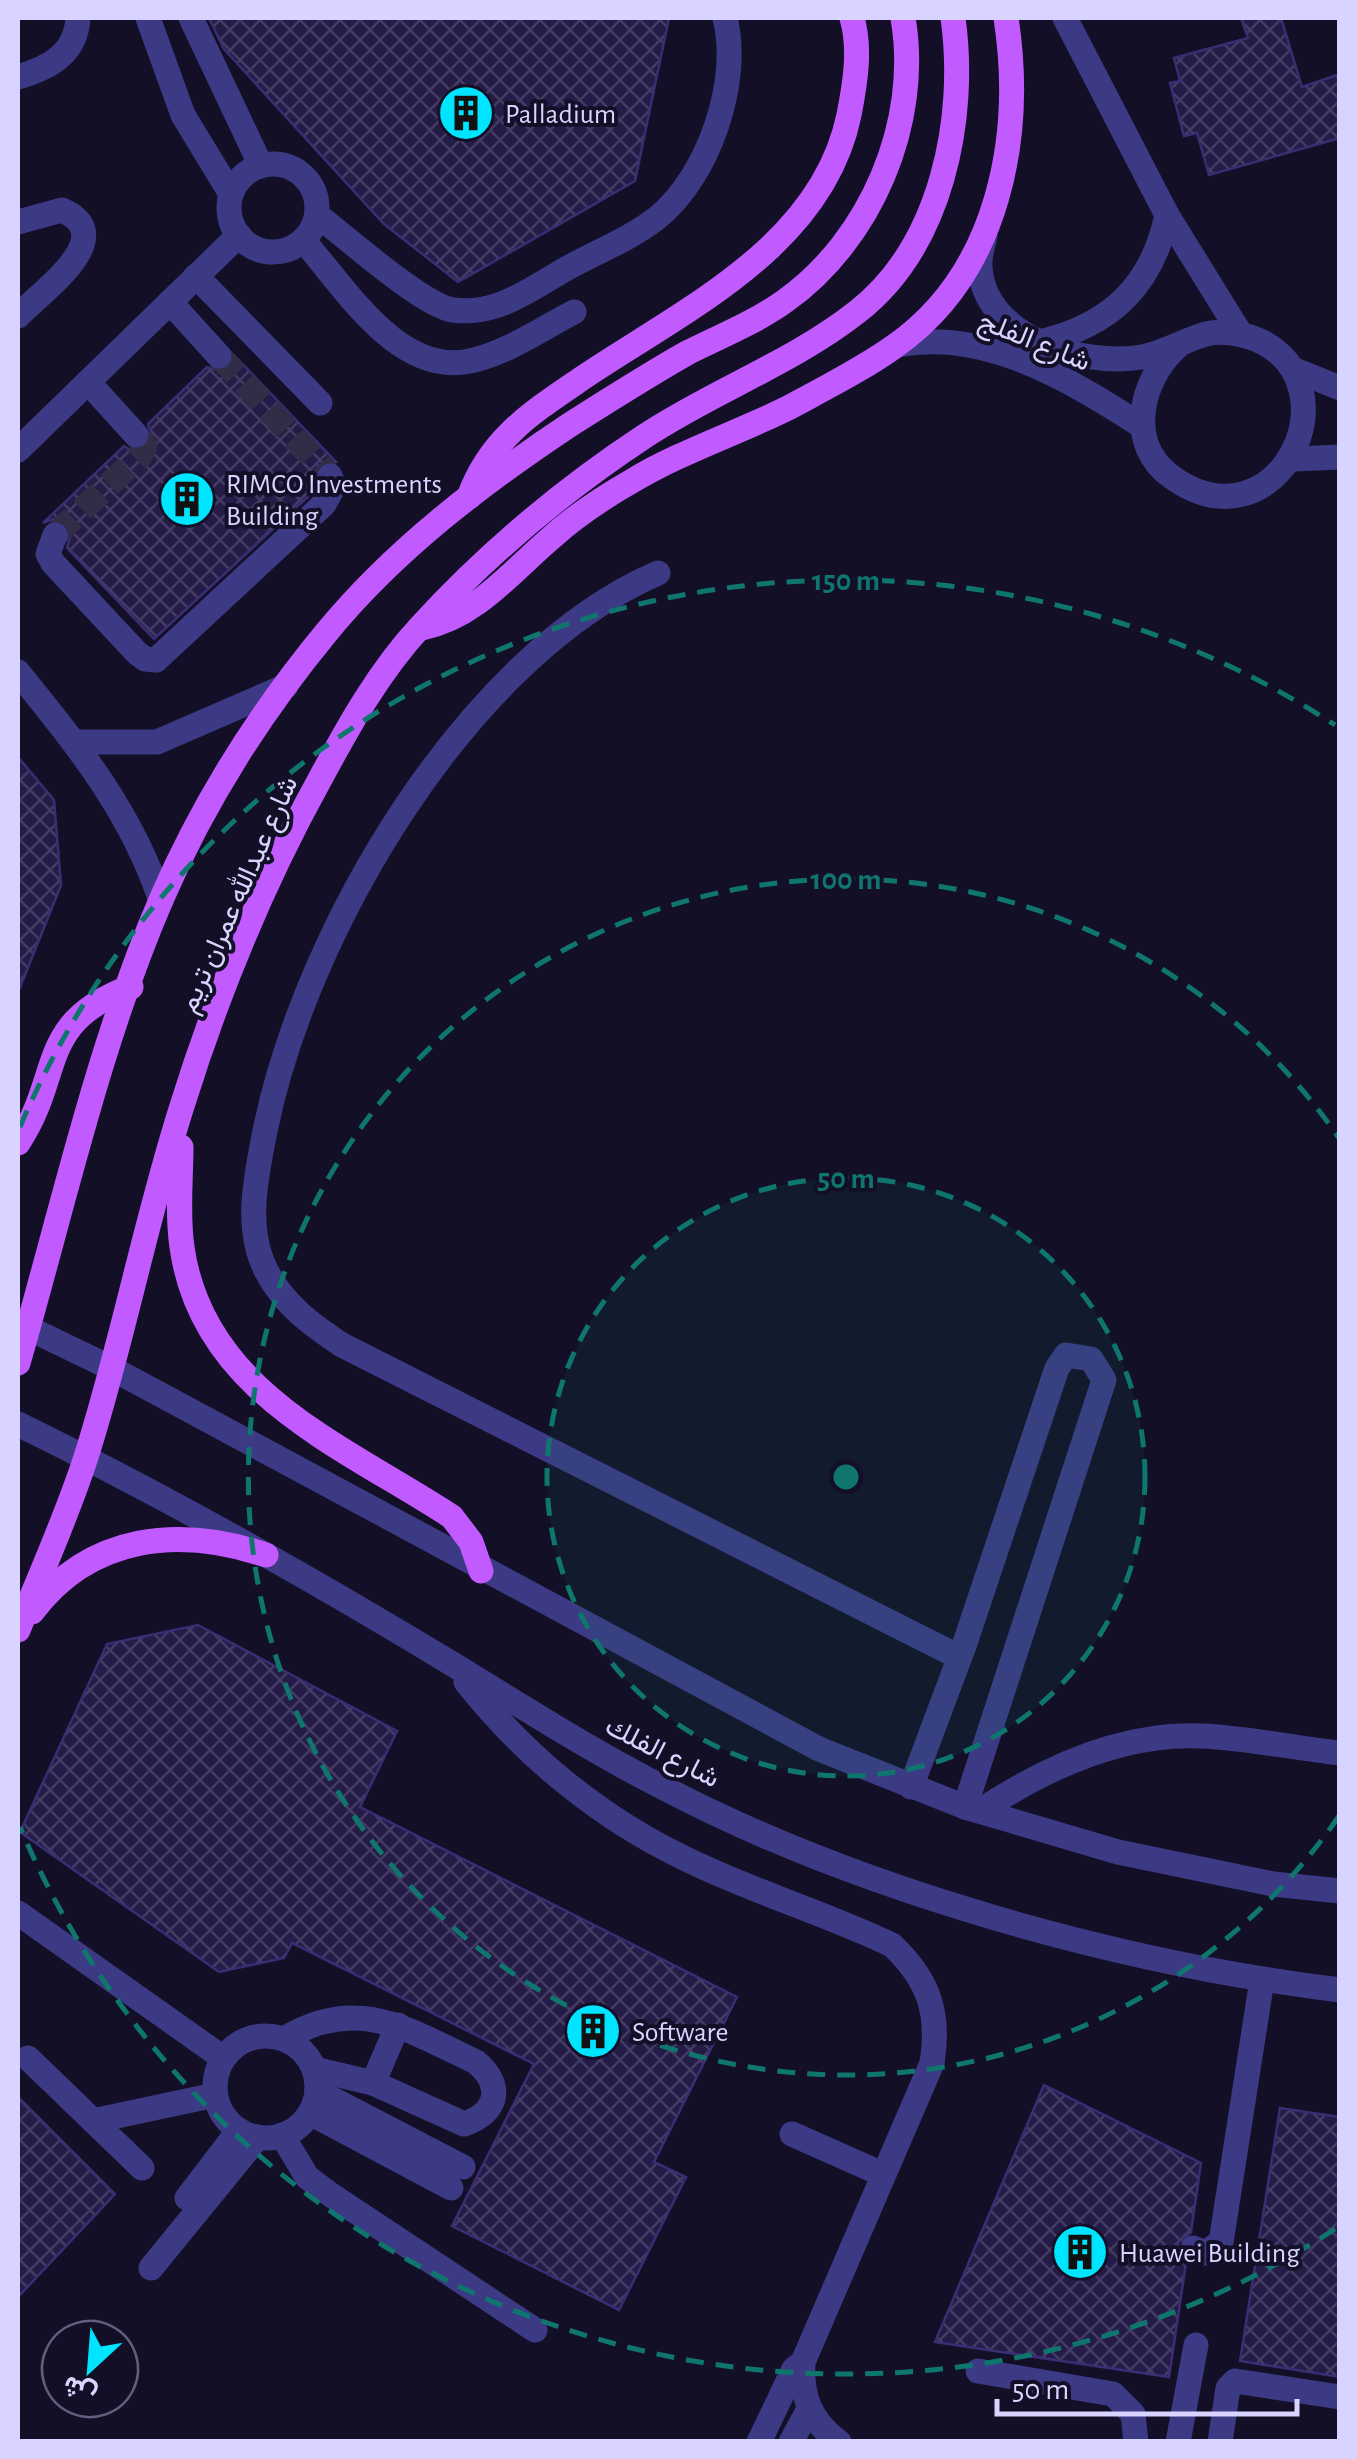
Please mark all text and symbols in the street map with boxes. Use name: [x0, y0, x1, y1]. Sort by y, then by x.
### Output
building icon: Palladium: [436, 83, 496, 143]
place label: Palladium: [505, 101, 616, 129]
street label: شارع الفلج: [973, 307, 1094, 381]
building icon: RIMCO Investments Building: [157, 469, 217, 529]
place label: RIMCO Investments Building: [226, 471, 442, 531]
text: 150 m: [812, 566, 880, 596]
street label: شارع عبدالله عمران تريم: [170, 771, 306, 1018]
text: 100 m: [811, 865, 881, 895]
text: 50 m: [817, 1164, 875, 1194]
centre of rings: [828, 1459, 864, 1495]
street label: شارع الفلك: [599, 1712, 724, 1796]
building icon: Software: [563, 2001, 623, 2061]
place label: Software: [632, 2019, 729, 2047]
building icon: Huawei Building: [1050, 2222, 1110, 2282]
place label: Huawei Building: [1119, 2240, 1300, 2268]
north arrow: [40, 2319, 140, 2419]
scale bar: [997, 2354, 1297, 2416]
text: ش: [59, 2369, 102, 2410]
text: 50 m: [1012, 2375, 1069, 2405]

